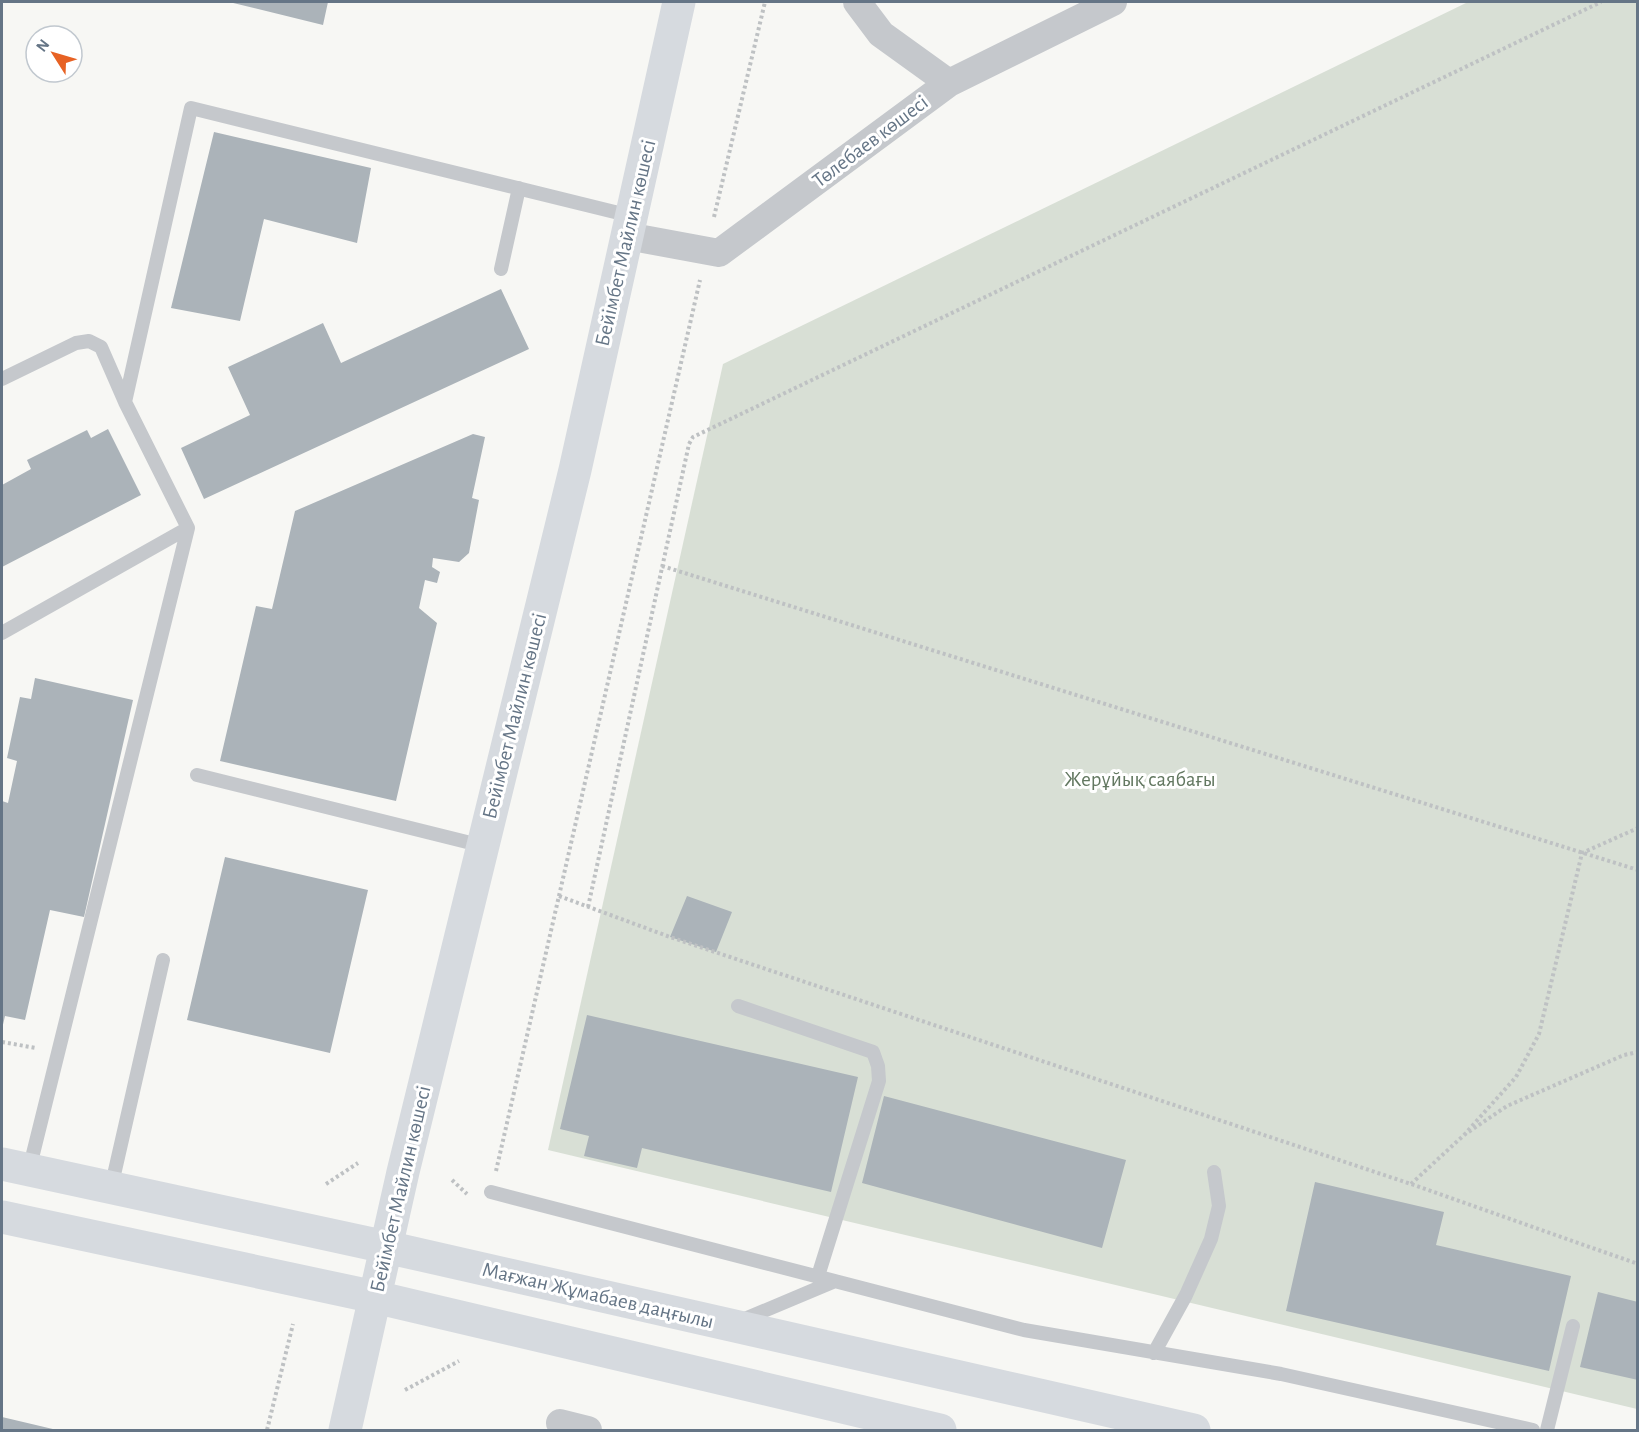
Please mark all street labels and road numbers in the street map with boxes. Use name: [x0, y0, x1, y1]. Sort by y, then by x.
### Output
street label: Төлебаев көшесі: [809, 91, 932, 191]
street label: Бейімбет Майлин көшесі: [591, 138, 659, 348]
street label: Бейімбет Майлин көшесі: [479, 611, 550, 821]
street label: Бейімбет Майлин көшесі: [366, 1084, 434, 1294]
street label: Мағжан Жұмабаев даңғылы: [480, 1259, 716, 1332]

